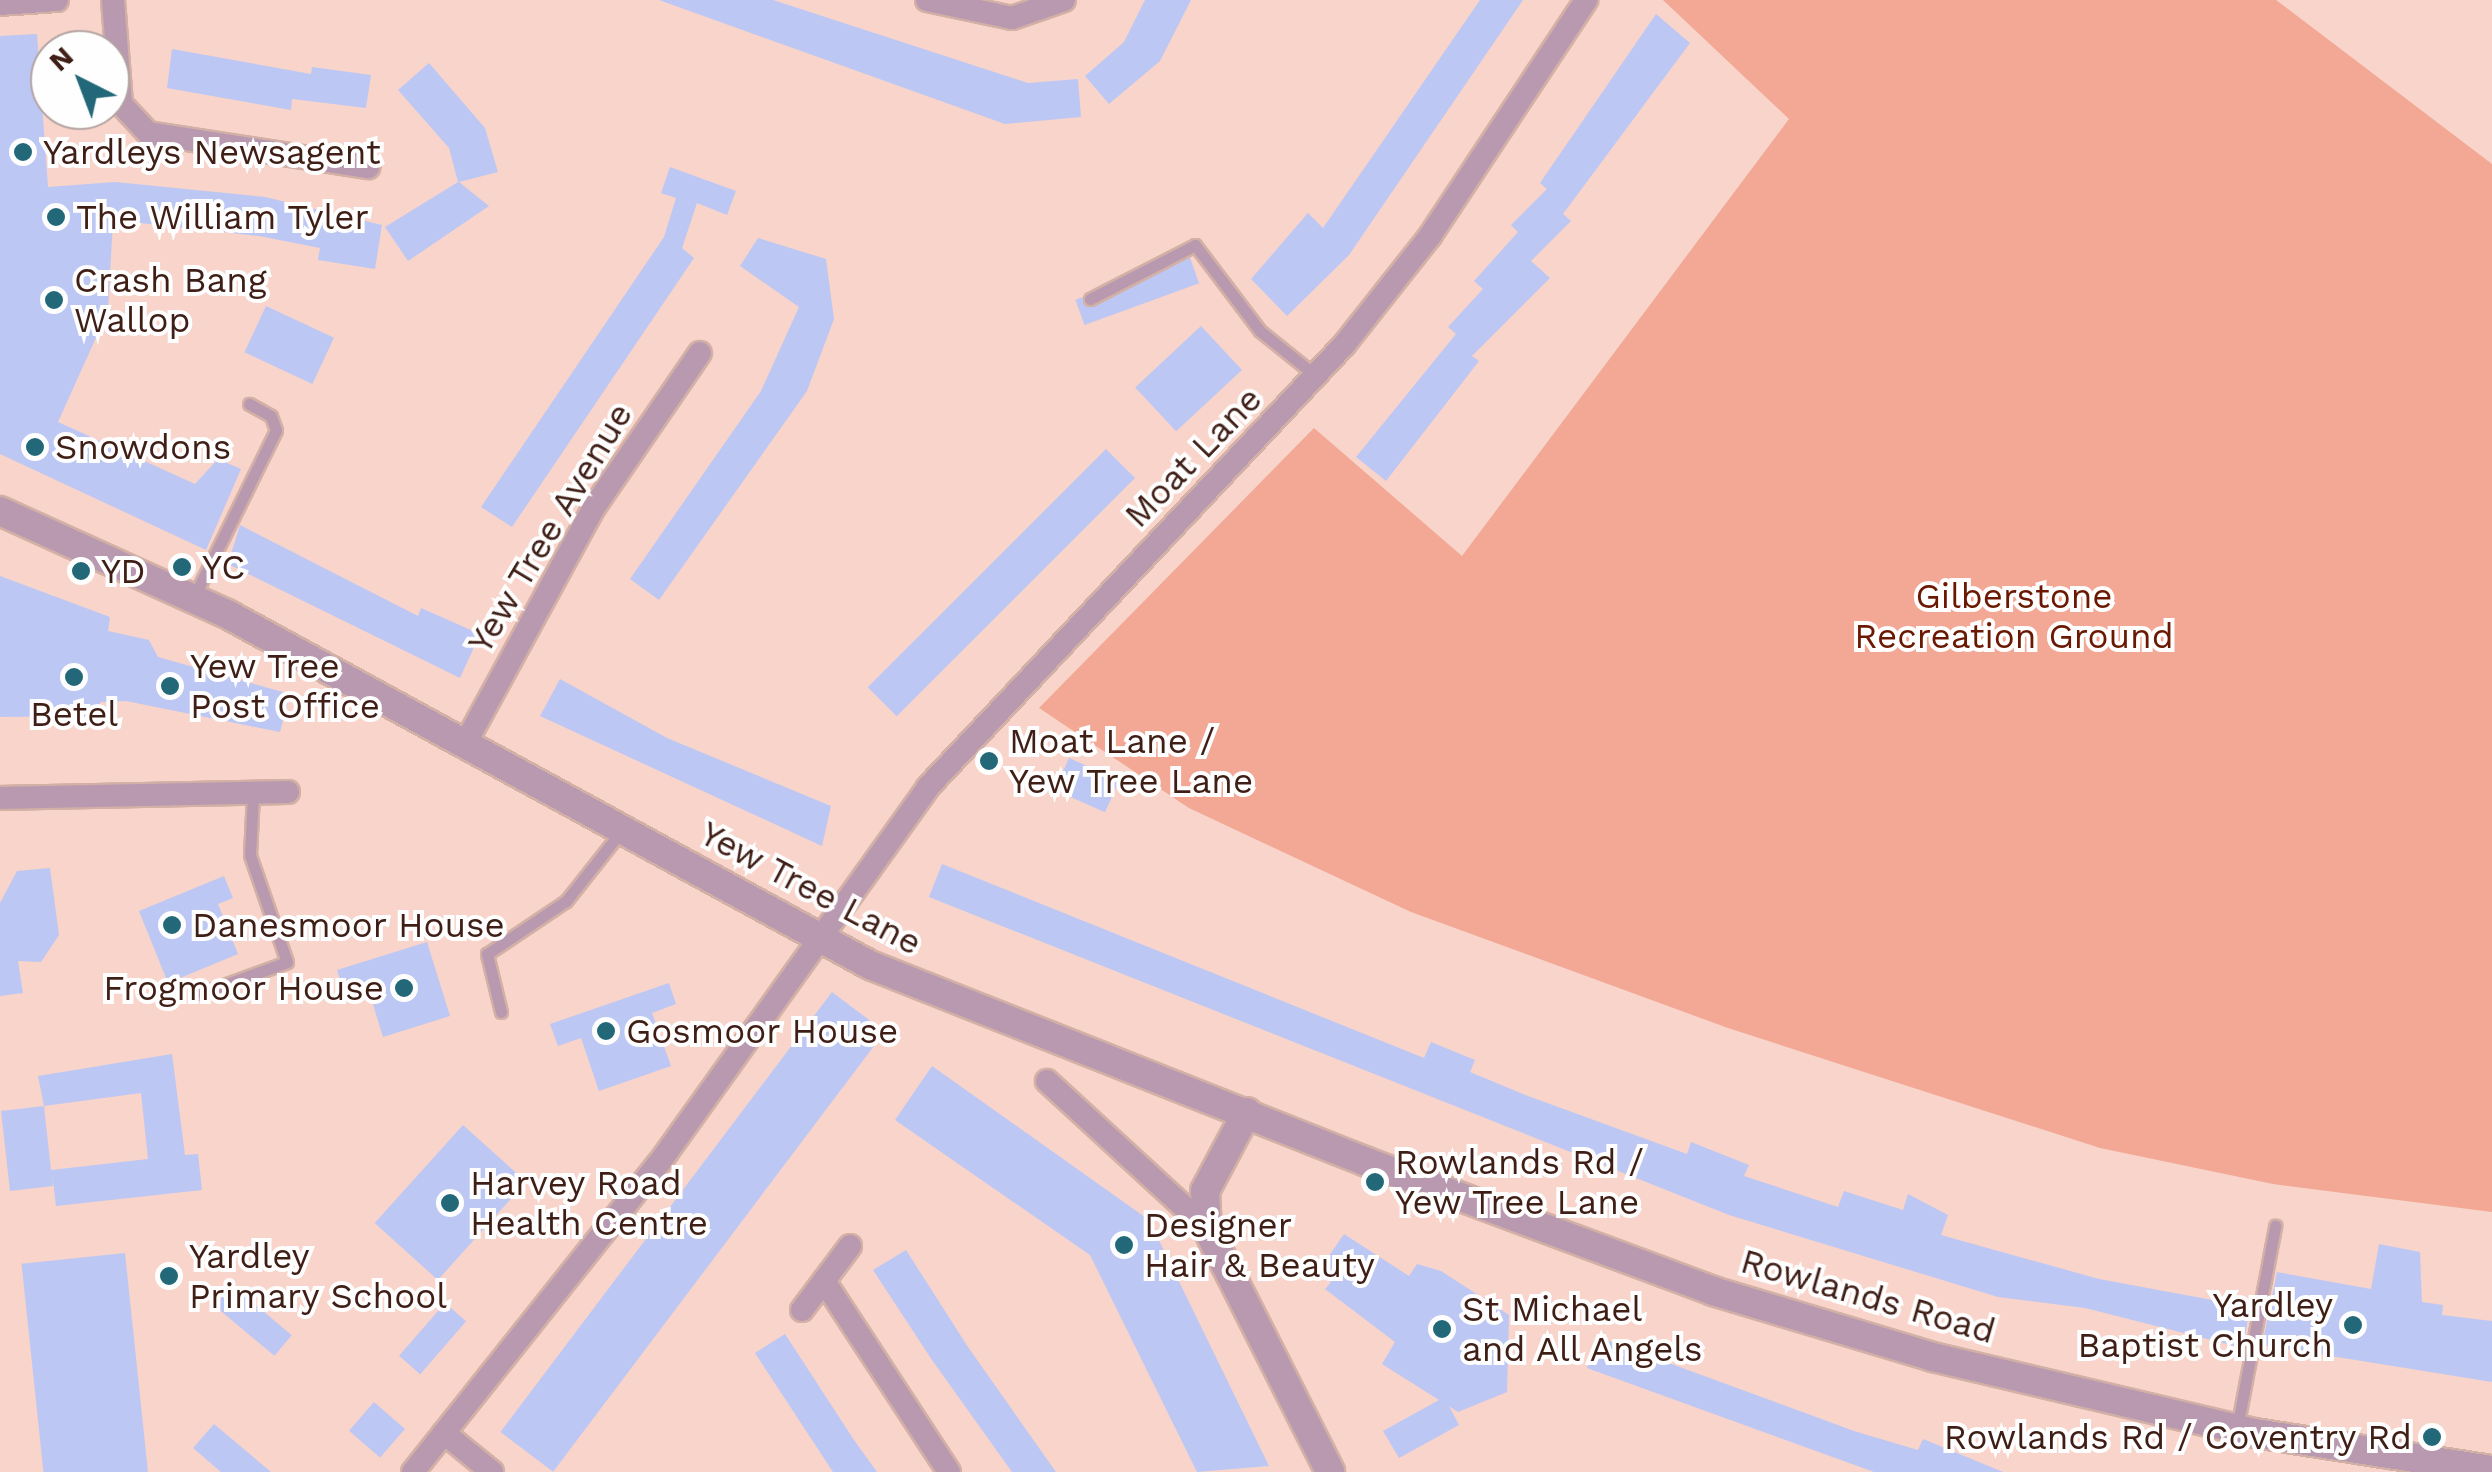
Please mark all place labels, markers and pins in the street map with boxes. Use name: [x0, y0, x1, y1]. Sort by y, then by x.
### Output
place label: Yardleys Newsagent: [43, 131, 381, 173]
marker: Yardleys Newsagent: [12, 141, 34, 163]
place label: The William Tyler: [76, 196, 370, 238]
marker: The William Tyler: [45, 206, 67, 228]
place label: Crash Bang Wallop: [74, 259, 267, 341]
marker: Crash Bang Wallop: [43, 289, 65, 311]
place label: Snowdons: [55, 426, 231, 468]
marker: Snowdons: [24, 436, 46, 458]
place label: YC: [202, 546, 245, 588]
place label: YD: [101, 550, 146, 592]
marker: YC: [171, 556, 193, 578]
marker: YD: [70, 560, 92, 582]
place label: Yew Tree Post Office: [190, 645, 380, 727]
marker: Betel: [63, 666, 85, 688]
marker: Yew Tree Post Office: [159, 675, 181, 697]
place label: Betel: [30, 693, 118, 735]
place label: Moat Lane / Yew Tree Lane: [1009, 720, 1255, 802]
marker: Moat Lane / Yew Tree Lane: [978, 750, 1000, 772]
place label: Danesmoor House: [192, 904, 506, 946]
marker: Danesmoor House: [161, 914, 183, 936]
place label: Frogmoor House: [103, 967, 384, 1009]
marker: Frogmoor House: [393, 977, 415, 999]
place label: Gosmoor House: [626, 1010, 899, 1052]
marker: Gosmoor House: [595, 1020, 617, 1042]
place label: Rowlands Rd / Yew Tree Lane: [1395, 1141, 1644, 1223]
place label: Harvey Road Health Centre: [470, 1162, 708, 1244]
marker: Rowlands Rd / Yew Tree Lane: [1364, 1171, 1386, 1193]
marker: Harvey Road Health Centre: [439, 1192, 461, 1214]
place label: Designer Hair & Beauty: [1144, 1204, 1376, 1286]
marker: Designer Hair & Beauty: [1113, 1234, 1135, 1256]
place label: Yardley Primary School: [189, 1235, 448, 1317]
marker: Yardley Primary School: [158, 1265, 180, 1287]
place label: Yardley Baptist Church: [2077, 1284, 2333, 1366]
place label: St Michael and All Angels: [1462, 1288, 1707, 1370]
marker: Yardley Baptist Church: [2342, 1314, 2364, 1336]
marker: St Michael and All Angels: [1431, 1318, 1453, 1340]
place label: Rowlands Rd / Coventry Rd: [1943, 1416, 2412, 1458]
marker: Rowlands Rd / Coventry Rd: [2421, 1426, 2443, 1448]

